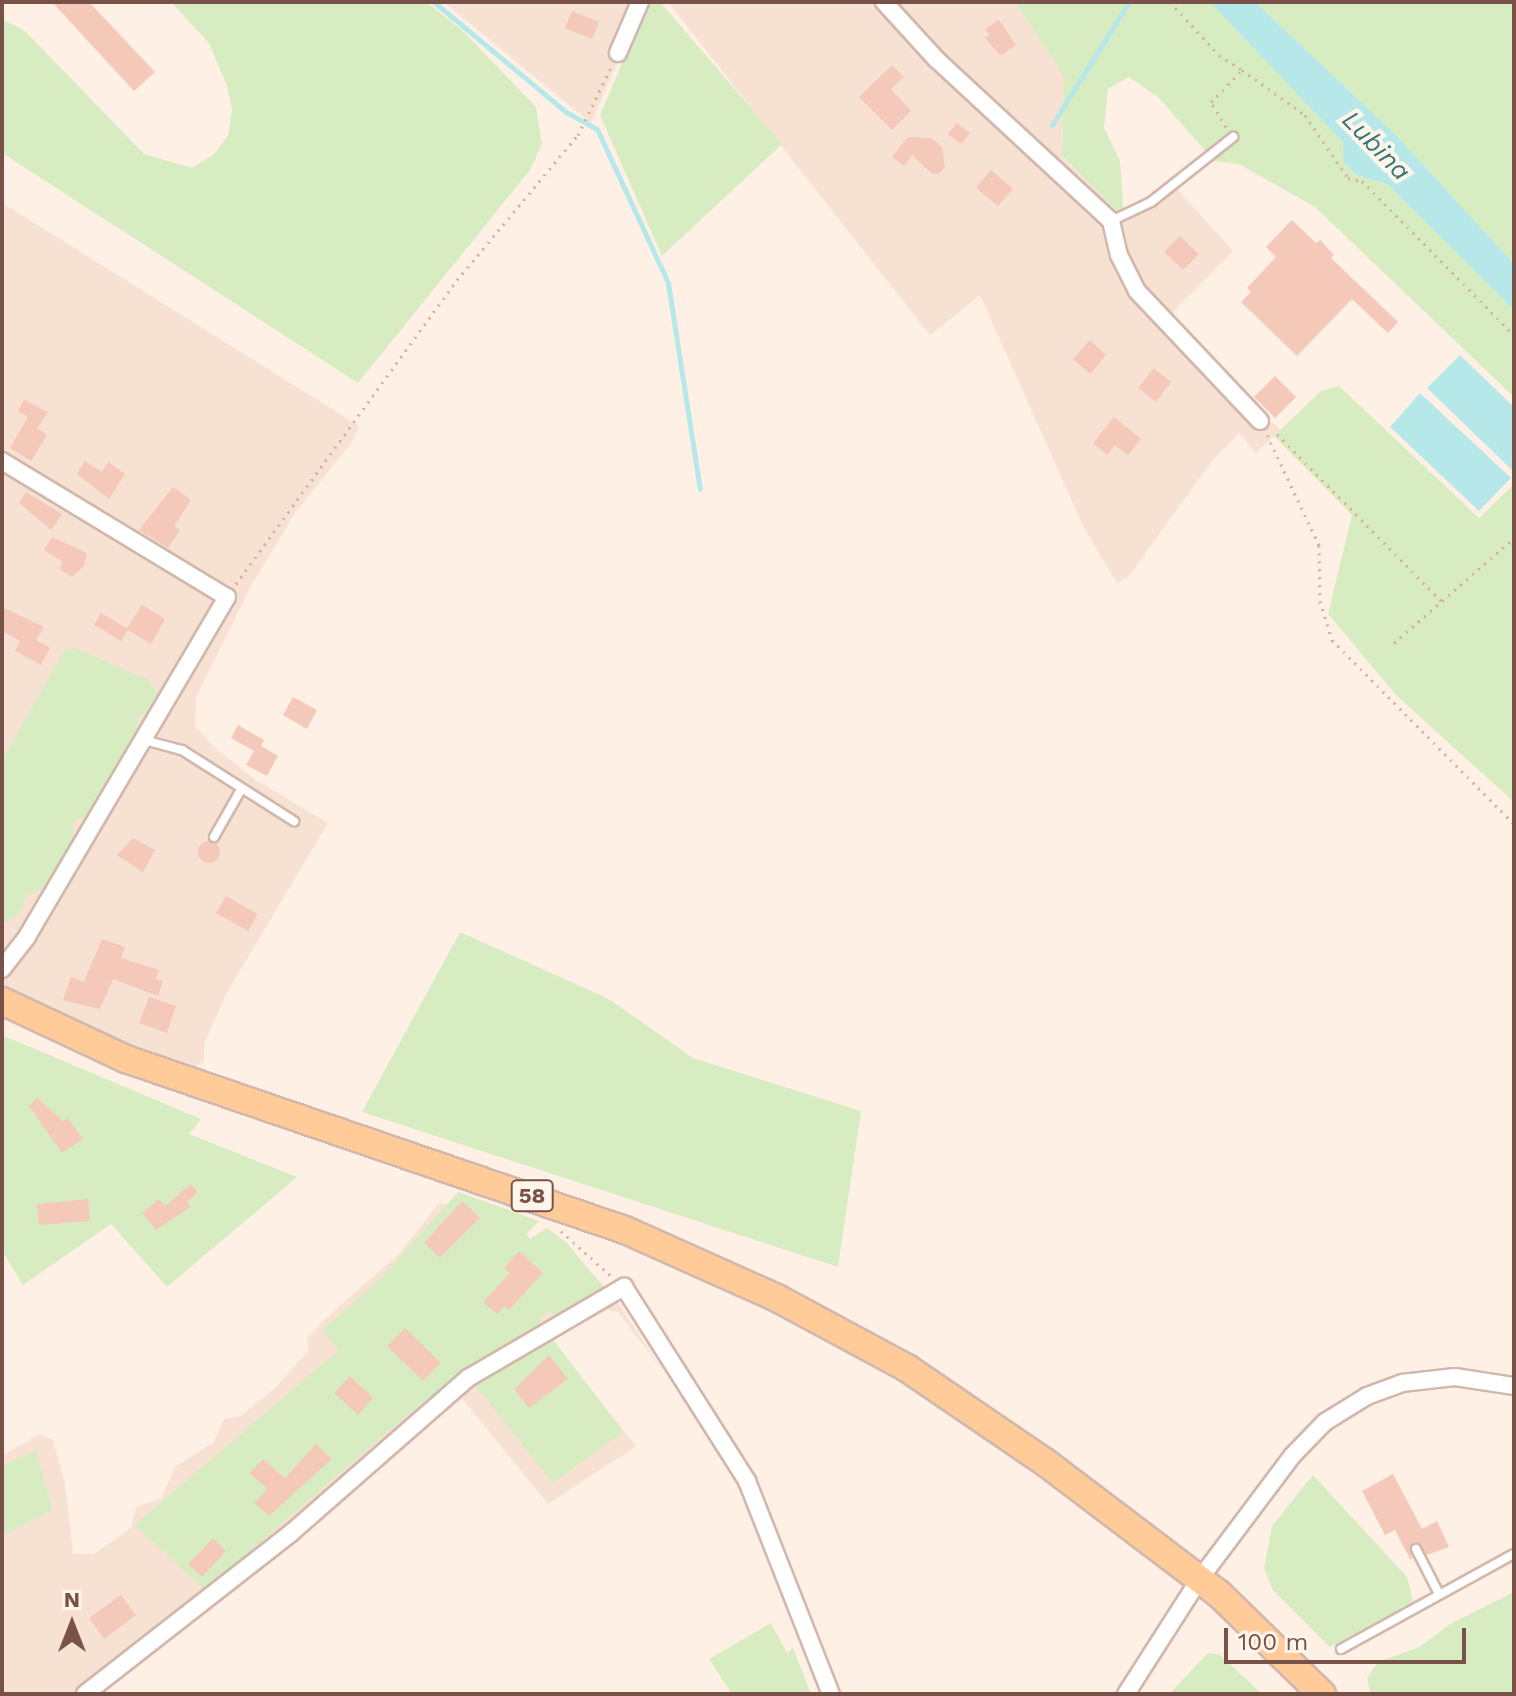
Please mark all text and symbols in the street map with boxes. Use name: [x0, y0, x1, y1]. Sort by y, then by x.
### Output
water label: Lubina: [1335, 105, 1417, 187]
road number: 58: [510, 1178, 554, 1214]
north arrow: [32, 1584, 112, 1664]
text: N: [64, 1587, 80, 1612]
scale bar: [1228, 1612, 1470, 1662]
text: 100 m: [1238, 1628, 1308, 1656]

